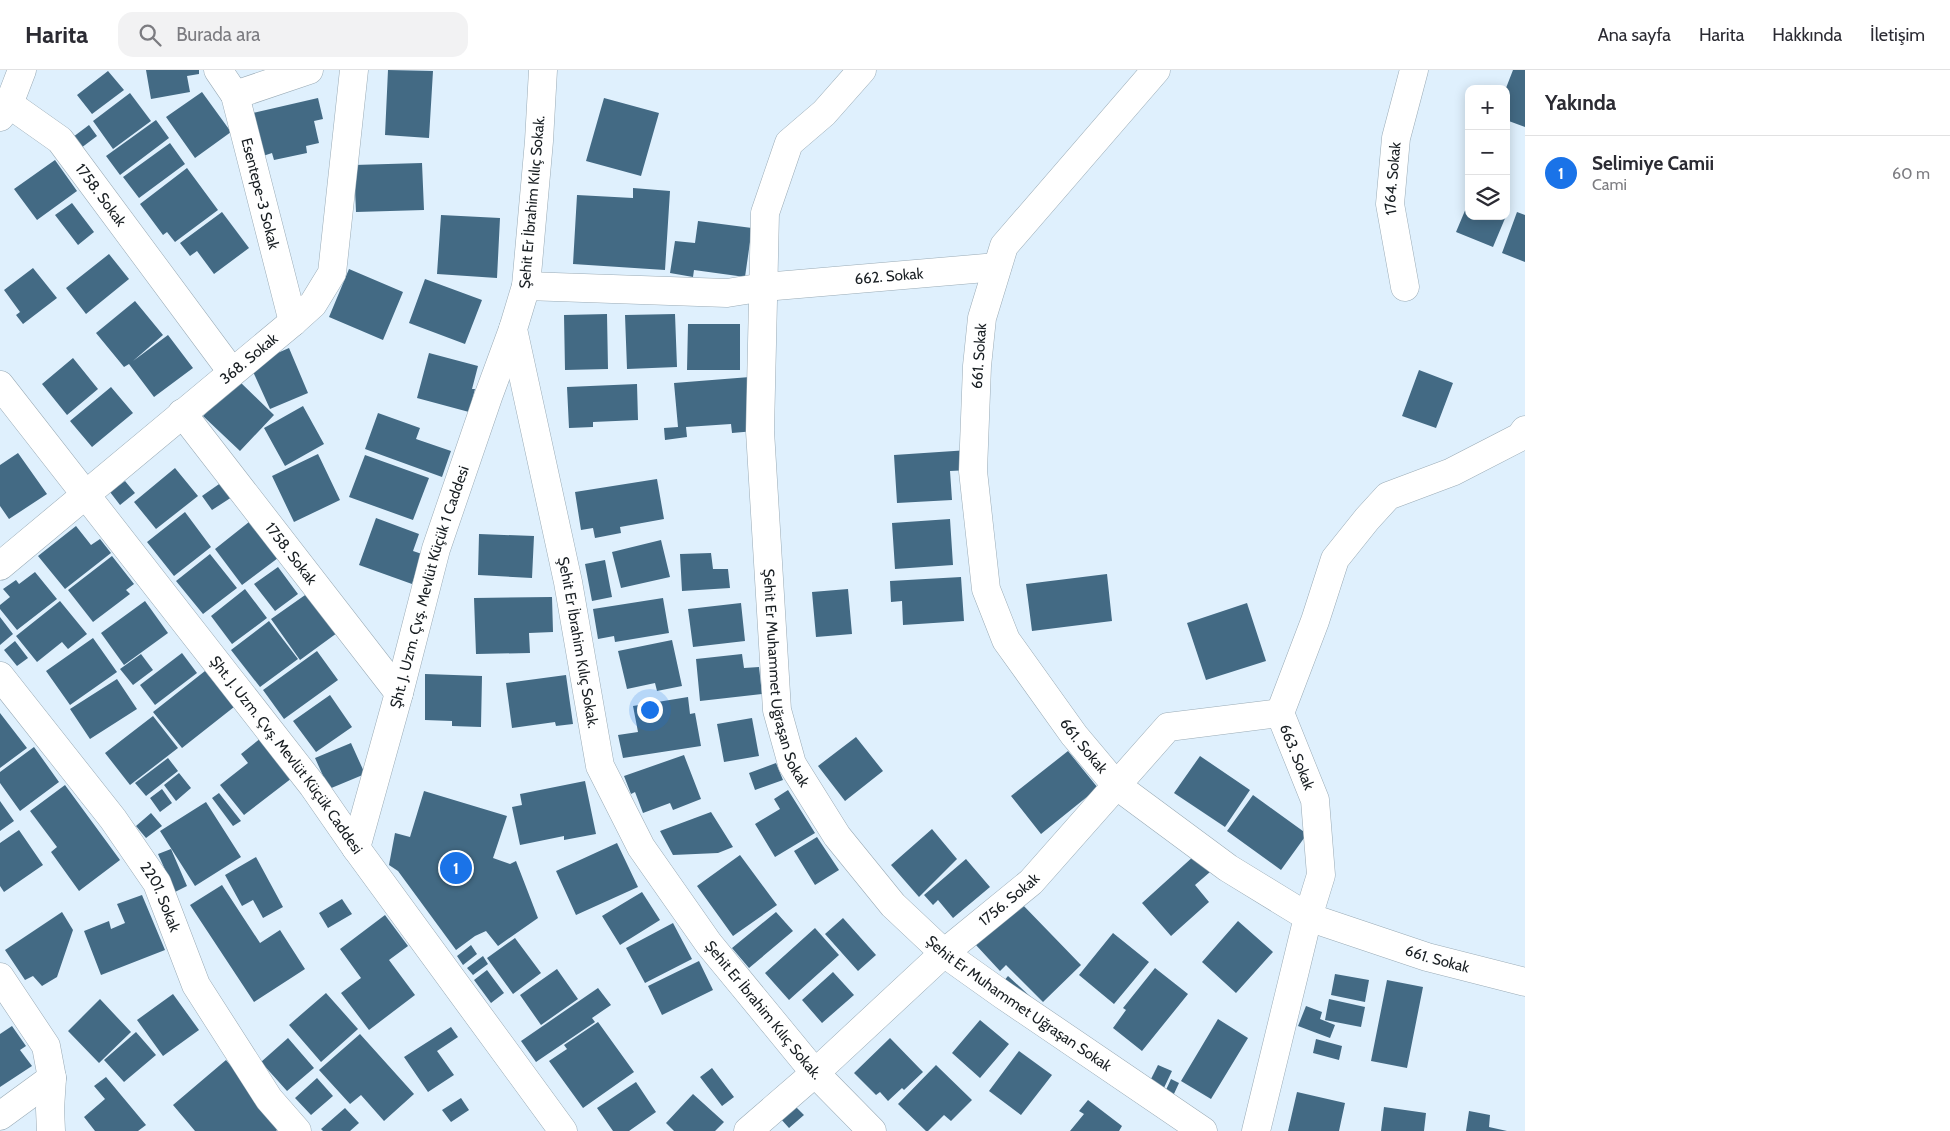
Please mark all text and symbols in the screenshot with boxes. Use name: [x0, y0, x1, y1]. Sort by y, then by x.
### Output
search box: [118, 12, 468, 57]
text: Harita: [25, 20, 88, 49]
icon: search: [136, 21, 164, 49]
text: Burada ara: [176, 23, 260, 46]
text: Ana sayfa: [1598, 24, 1671, 46]
text: Harita: [1699, 24, 1744, 46]
text: Hakkında: [1772, 24, 1842, 46]
text: İletişim: [1870, 24, 1925, 46]
map controls: [1465, 85, 1510, 220]
button: +: [1465, 85, 1510, 130]
text: Yakında: [1545, 90, 1616, 115]
street label: Şehit Er İbrahim Kılıç Sokak.: [514, 114, 549, 289]
button: −: [1465, 130, 1510, 175]
street label: Esentepe-3 Sokak: [237, 136, 283, 252]
street label: 1764. Sokak: [1381, 141, 1405, 216]
text: Selimiye Camii: [1592, 152, 1714, 175]
street label: 1758. Sokak: [72, 160, 130, 230]
text: 1: [1558, 164, 1564, 183]
text: 60 m: [1892, 164, 1930, 183]
button: layers: [1465, 175, 1510, 220]
text: Cami: [1592, 175, 1627, 194]
street label: 662. Sokak: [854, 264, 924, 288]
street label: 661. Sokak: [968, 322, 990, 389]
street label: 368. Sokak: [216, 329, 282, 388]
street label: Şht. J. Uzm. Çvş. Mevlüt Küçük 1 Caddesi: [386, 464, 473, 710]
street label: 1758. Sokak: [261, 519, 321, 589]
street label: Şehit Er İbrahim Kılıç Sokak.: [554, 555, 602, 730]
street label: Şehit Er Muhammet Uğraşan Sokak: [759, 568, 813, 791]
street label: Şht. J. Uzm. Çvş. Mevlüt Küçük Caddesi: [206, 653, 366, 858]
your location: [637, 697, 663, 723]
street label: 661. Sokak: [1056, 715, 1112, 777]
street label: 663. Sokak: [1276, 722, 1318, 793]
pin: 1: [440, 849, 472, 887]
street label: 2201. Sokak: [136, 859, 184, 935]
street label: 1756. Sokak: [975, 869, 1044, 930]
street label: Şehit Er Muhammet Uğraşan Sokak: [922, 932, 1115, 1075]
street label: Şehit Er İbrahim Kılıç Sokak.: [701, 937, 825, 1083]
street label: 661. Sokak: [1403, 941, 1472, 977]

